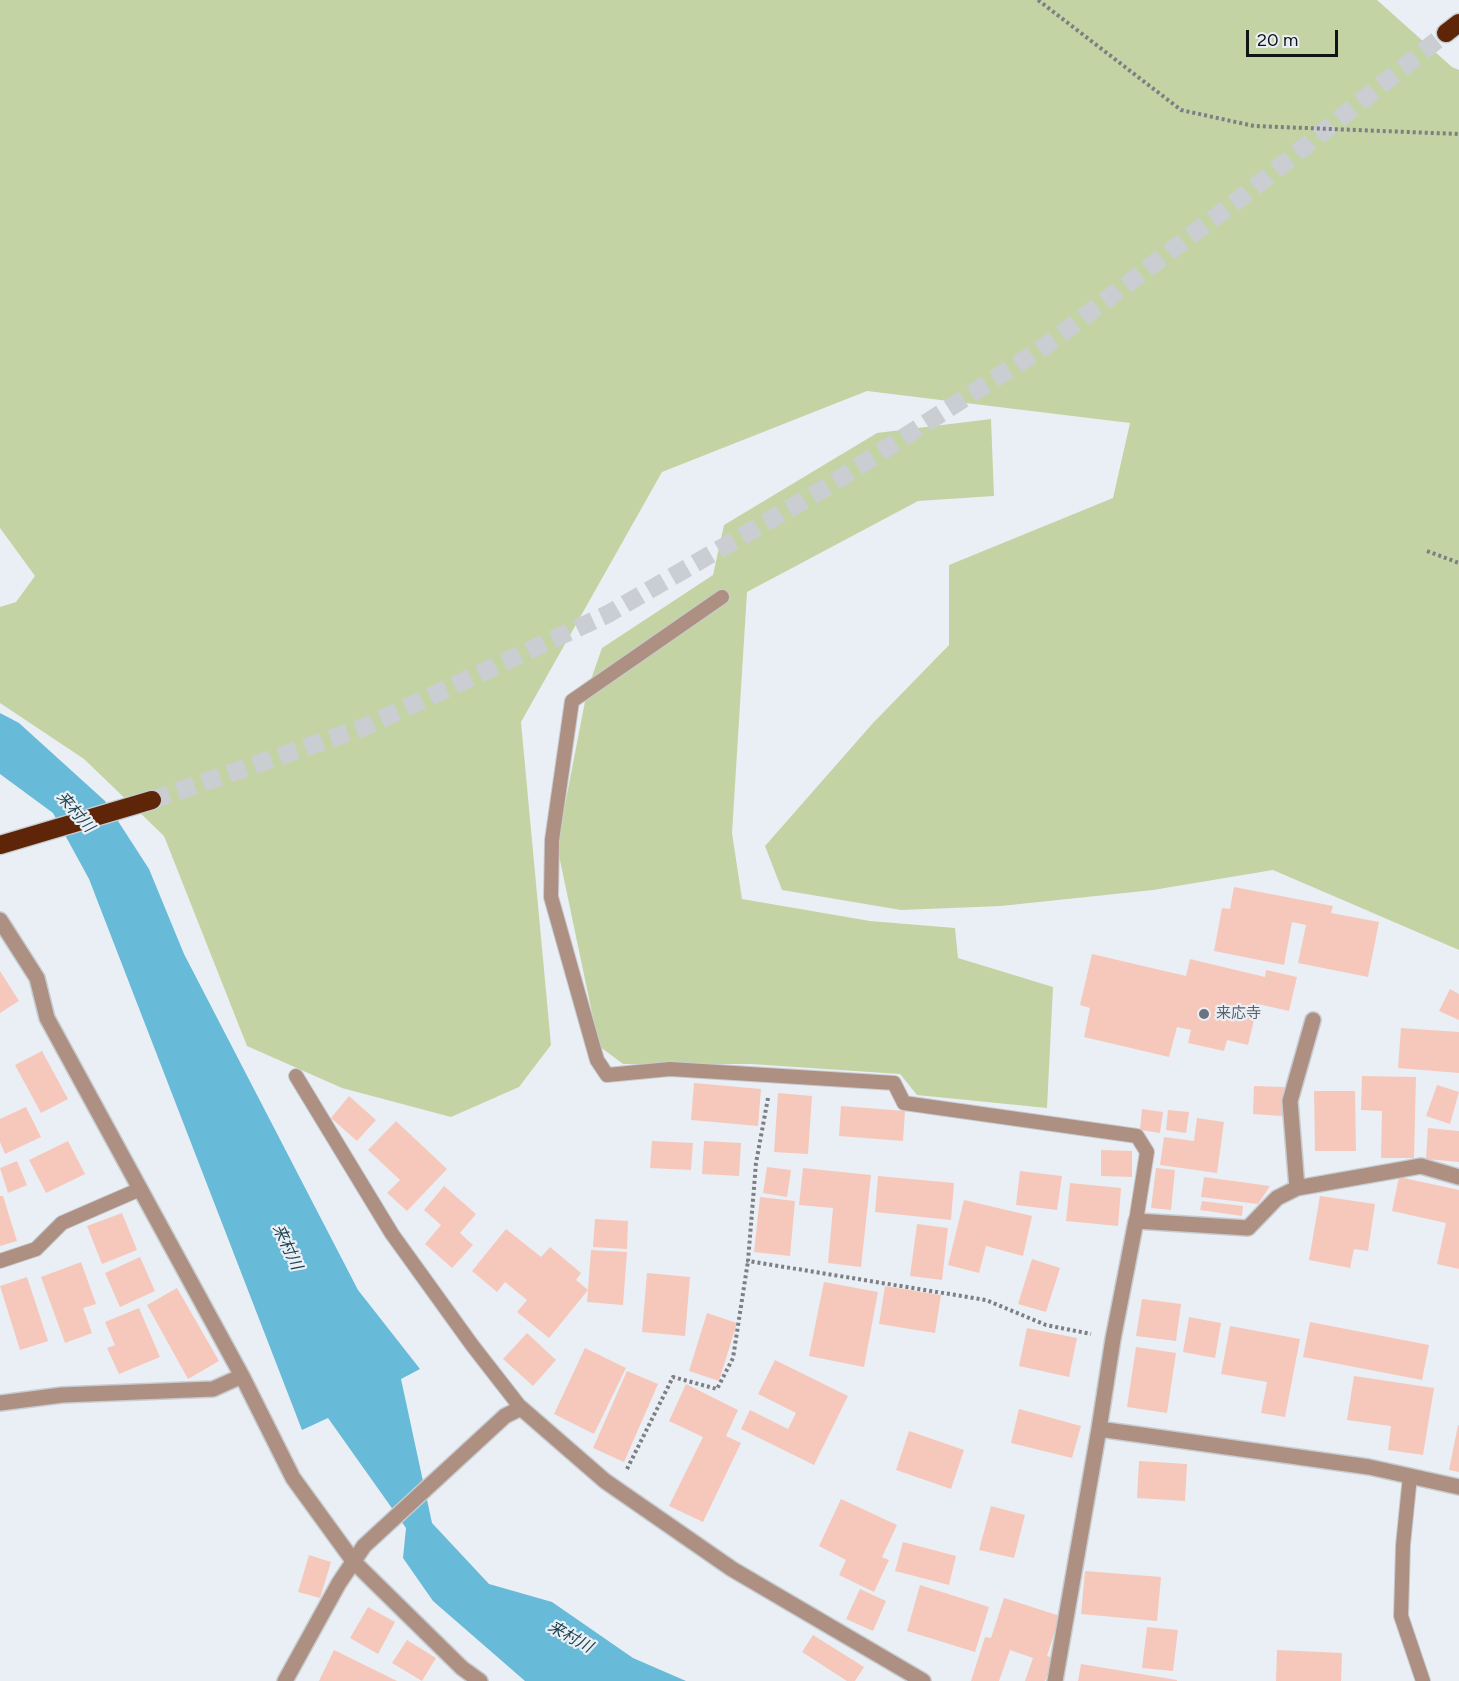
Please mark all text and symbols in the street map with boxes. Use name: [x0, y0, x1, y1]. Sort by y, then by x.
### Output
scale bar: [1249, 18, 1340, 56]
text: 20 m: [1257, 29, 1298, 51]
water label: 来村川: [52, 788, 98, 836]
place label: 来応寺: [1216, 1005, 1261, 1023]
marker: 来応寺: [1197, 1007, 1211, 1021]
water label: 来村川: [268, 1221, 306, 1273]
water label: 来村川: [544, 1617, 596, 1657]

